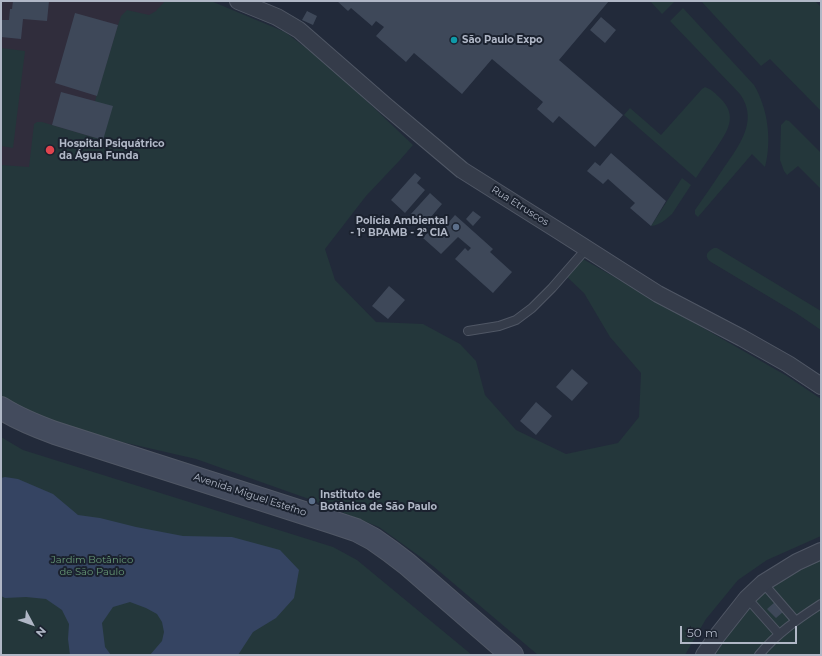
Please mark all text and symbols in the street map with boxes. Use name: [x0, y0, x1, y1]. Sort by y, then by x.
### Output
place label: São Paulo Expo: [462, 34, 543, 46]
marker: São Paulo Expo: [449, 35, 459, 45]
place label: Hospital Psiquátrico da Água Funda: [59, 138, 165, 162]
marker: Hospital Psiquátrico da Água Funda: [44, 144, 56, 156]
street label: Rua Etruscos: [489, 184, 551, 228]
place label: Polícia Ambiental - 1º BPAMB - 2ª CIA: [350, 215, 448, 238]
marker: Polícia Ambiental - 1º BPAMB - 2ª CIA: [451, 222, 461, 232]
street label: Avenida Miguel Estefno: [192, 471, 308, 519]
place label: Instituto de Botânica de São Paulo: [320, 489, 437, 512]
marker: Instituto de Botânica de São Paulo: [307, 496, 317, 506]
park label: Jardim Botânico de São Paulo: [51, 554, 133, 578]
north arrow: [12, 604, 52, 644]
scale bar: [682, 618, 799, 644]
text: N: [33, 624, 49, 640]
text: 50 m: [687, 625, 718, 640]

